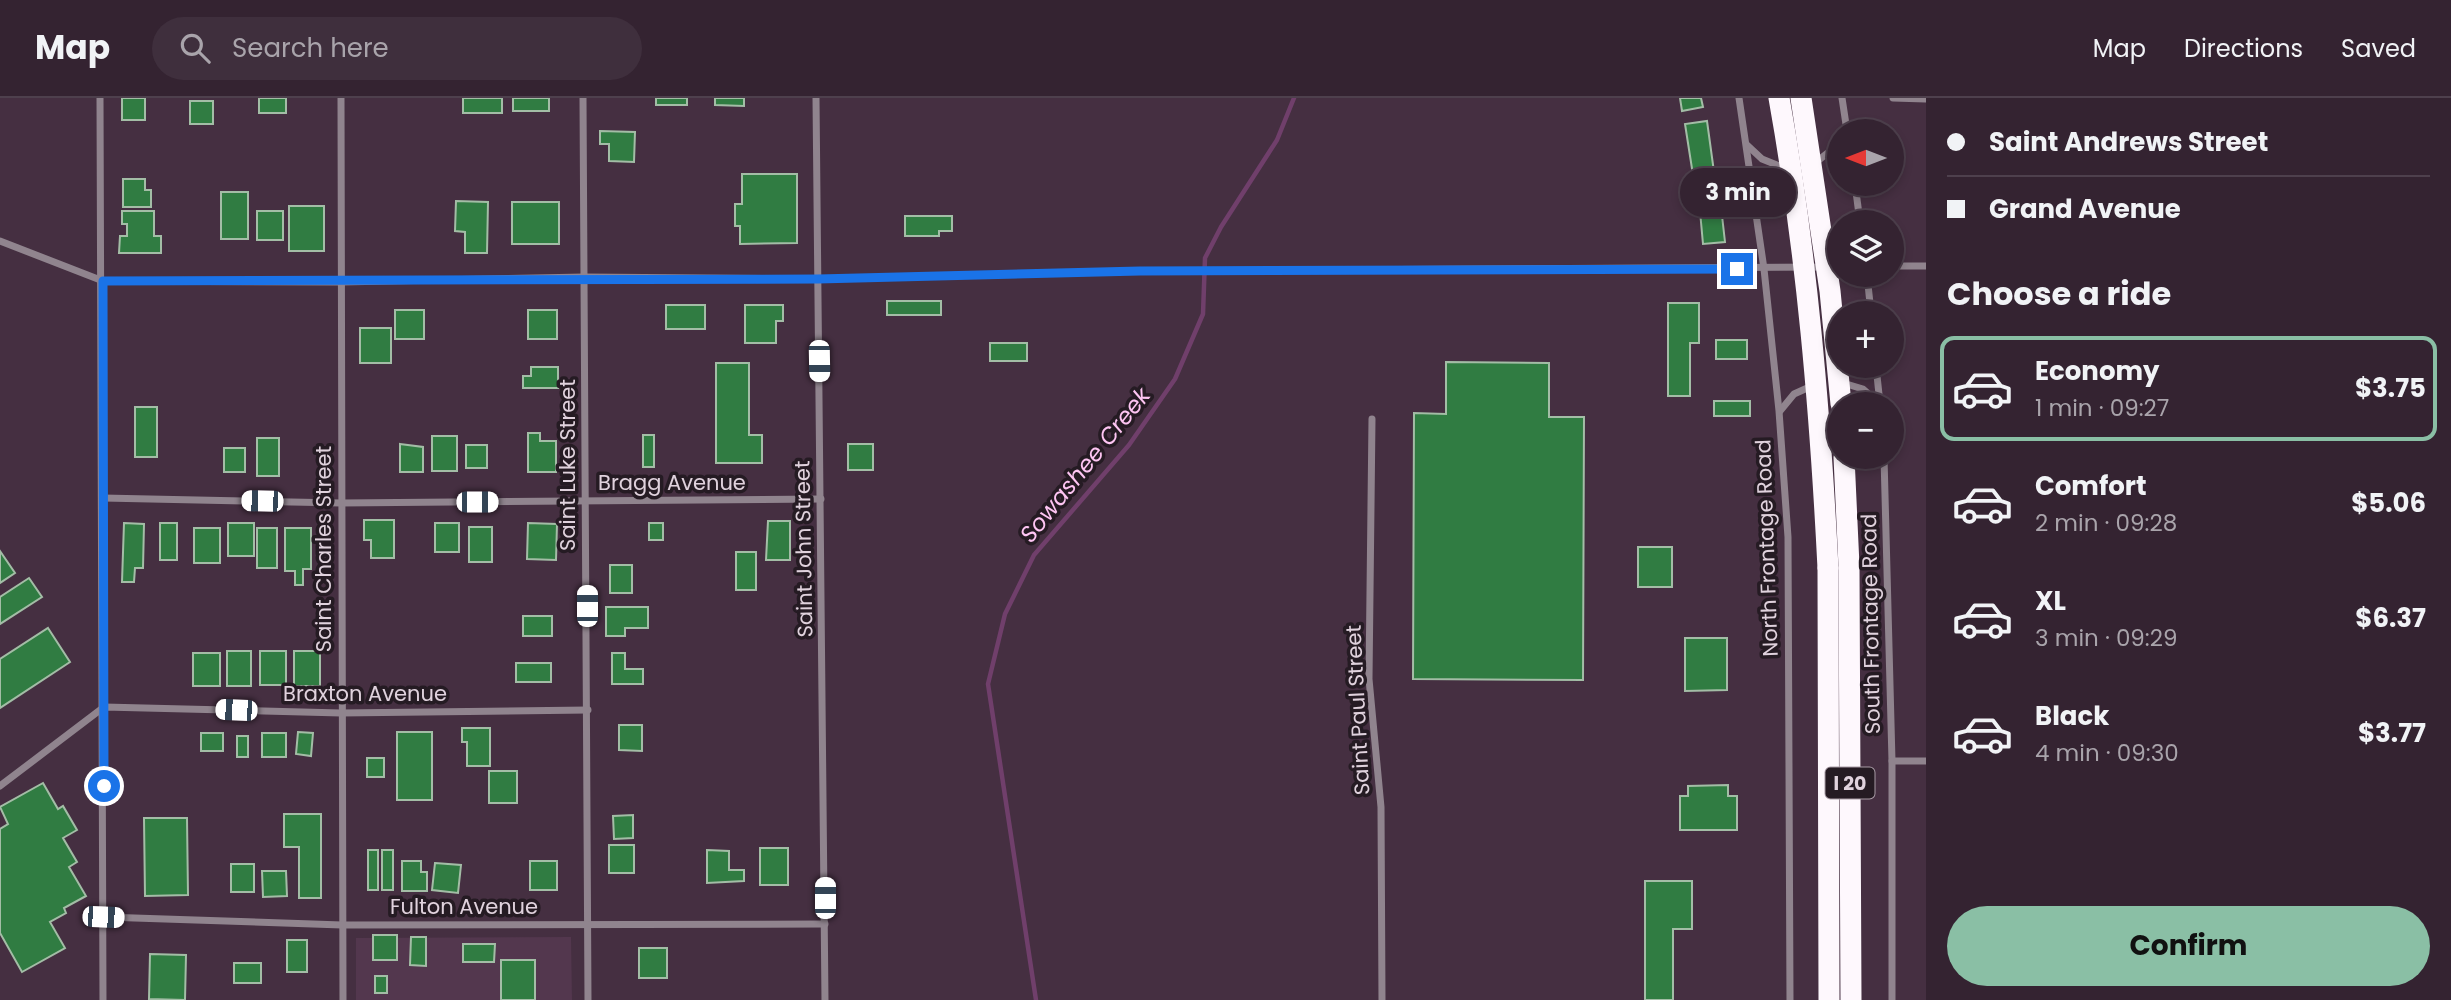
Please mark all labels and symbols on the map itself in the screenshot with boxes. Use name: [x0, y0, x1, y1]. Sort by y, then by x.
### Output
north arrow: [1827, 119, 1904, 196]
callout: 3 min: [1679, 167, 1795, 216]
route end: [1721, 253, 1753, 285]
car: [809, 340, 830, 382]
street label: Saint Luke Street: [553, 379, 582, 551]
water label: Sowashee Creek: [1012, 380, 1158, 549]
street label: North Frontage Road: [1748, 439, 1785, 657]
street label: Saint Charles Street: [309, 446, 338, 652]
street label: Saint John Street: [787, 460, 820, 638]
street label: Bragg Avenue: [598, 468, 746, 497]
car: [241, 490, 284, 512]
car: [457, 492, 499, 513]
street label: South Frontage Road: [1854, 514, 1887, 734]
car: [577, 585, 598, 627]
street label: Saint Paul Street: [1339, 624, 1376, 796]
street label: Braxton Avenue: [283, 679, 447, 708]
car: [215, 699, 258, 721]
road number: I 20: [1826, 768, 1874, 798]
route start: [88, 770, 120, 802]
car: [815, 877, 836, 919]
street label: Fulton Avenue: [390, 892, 538, 921]
car: [82, 906, 125, 928]

